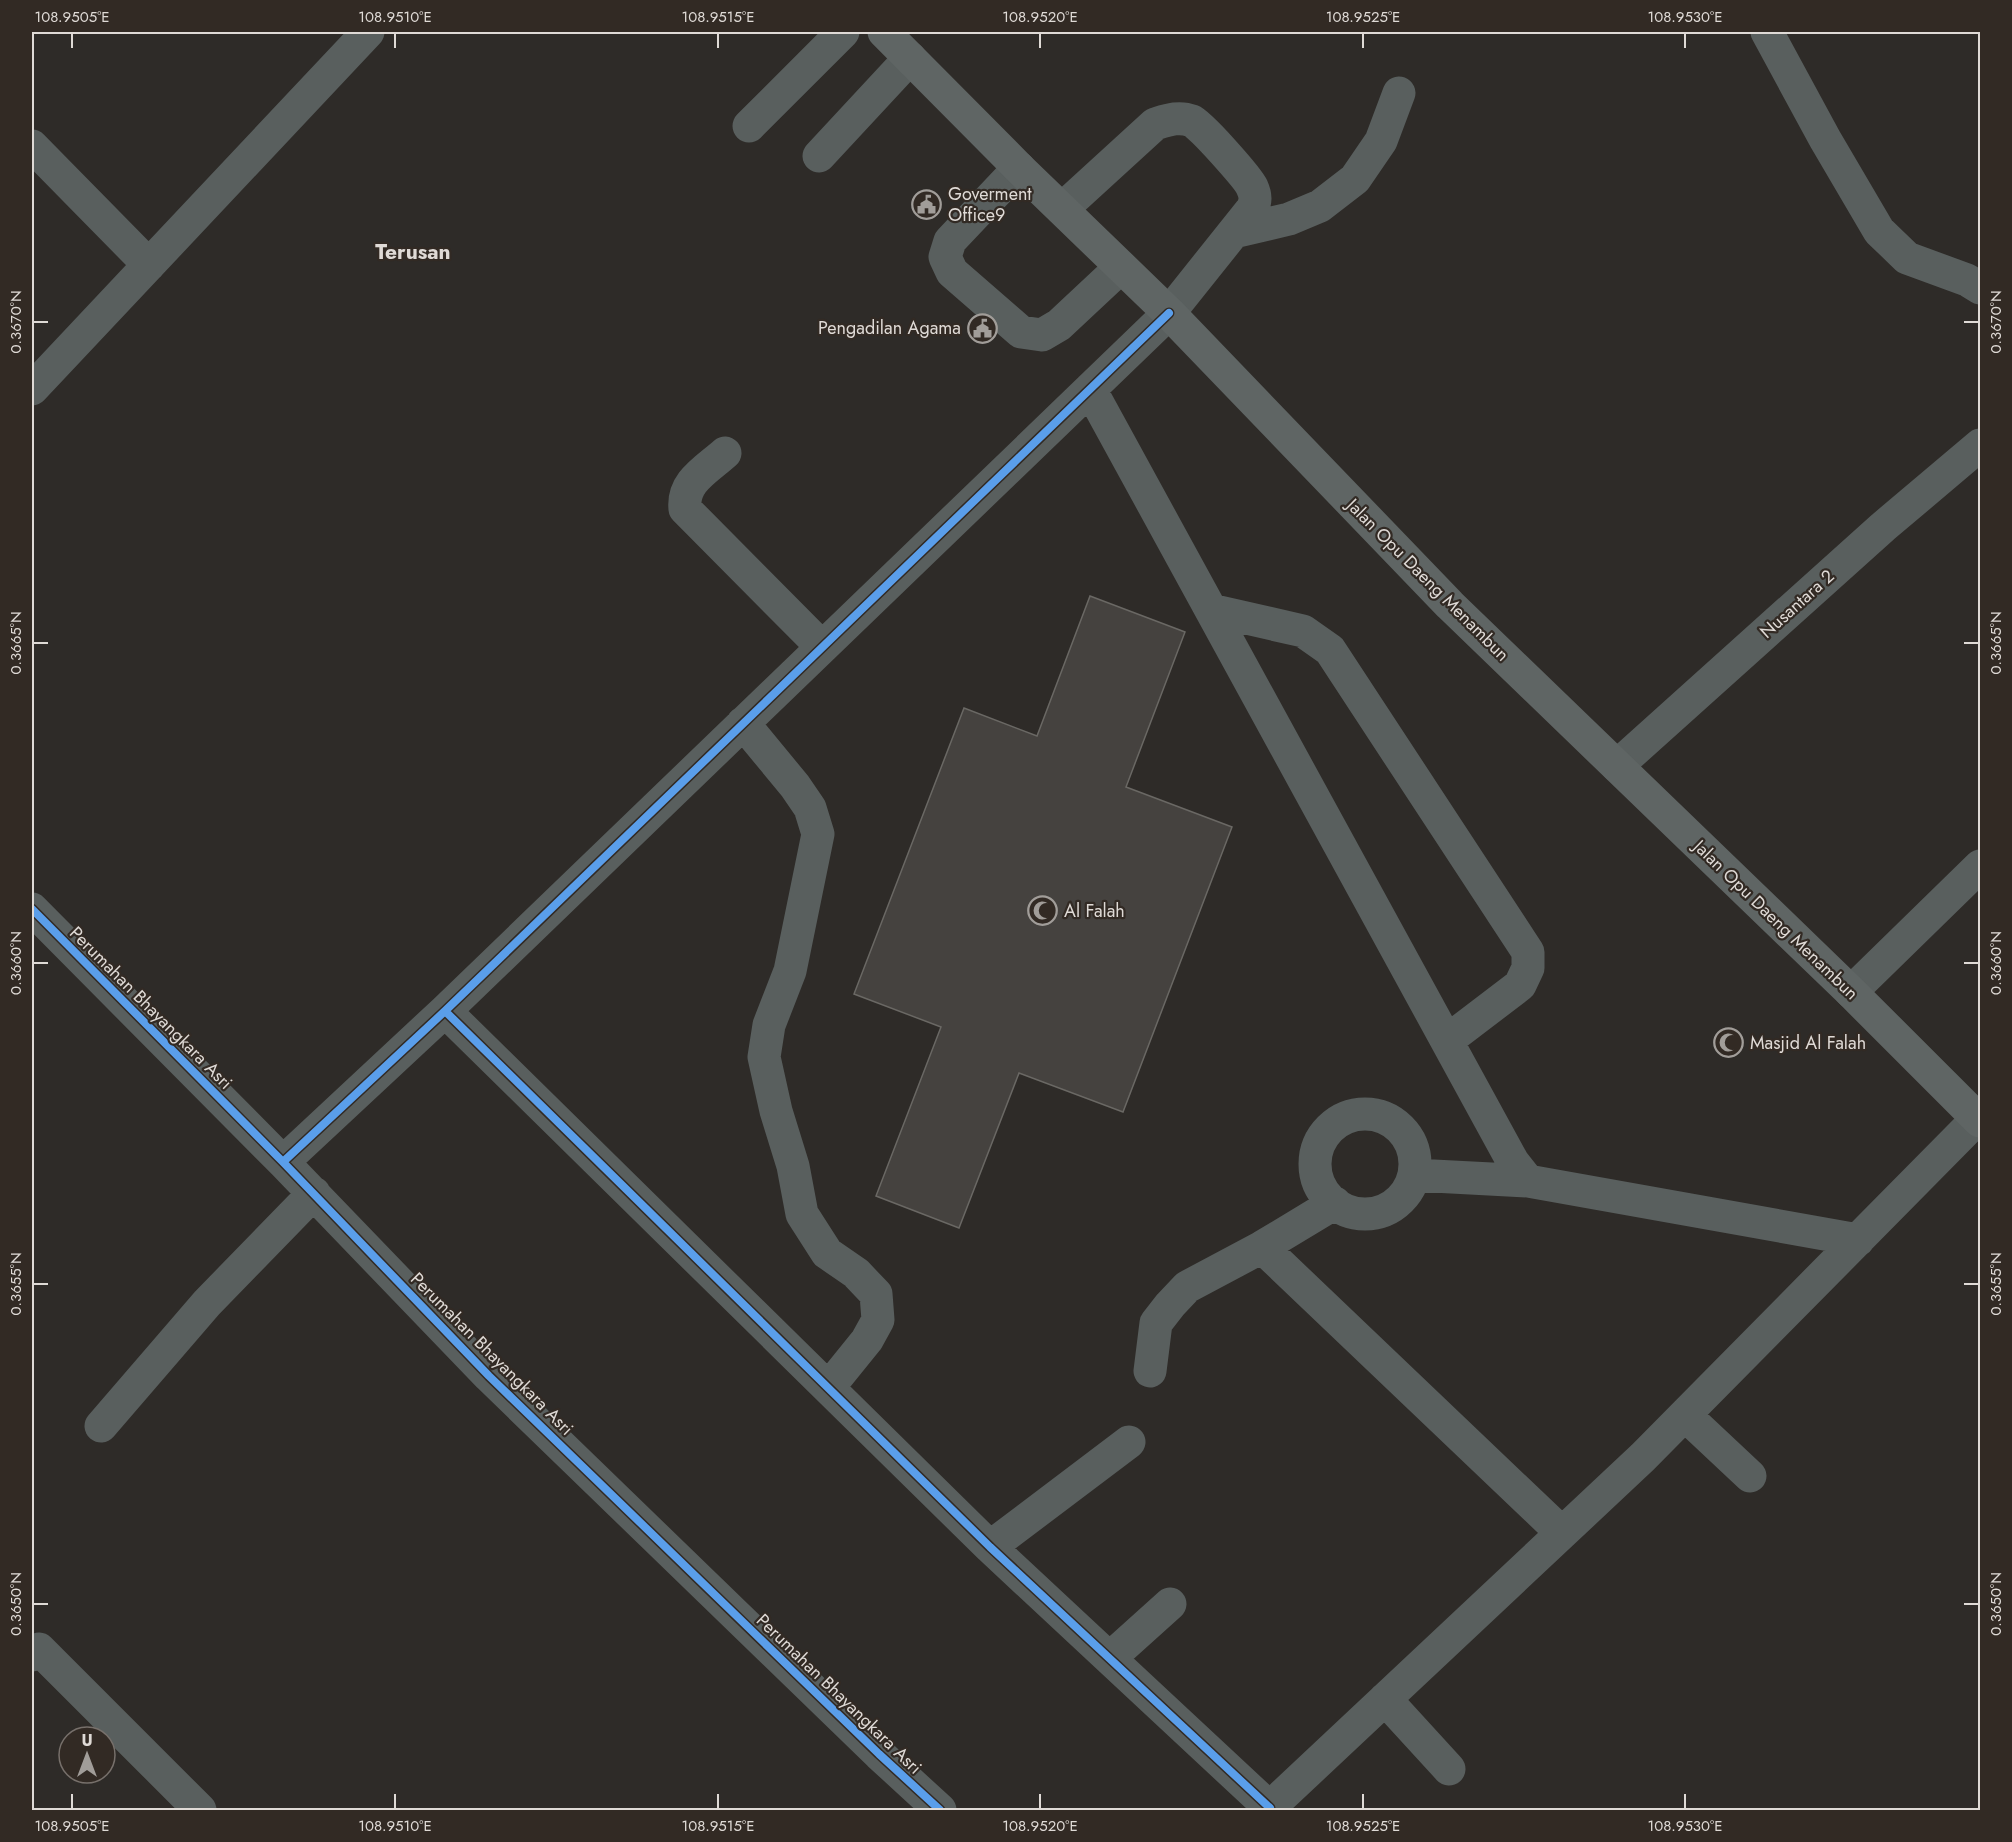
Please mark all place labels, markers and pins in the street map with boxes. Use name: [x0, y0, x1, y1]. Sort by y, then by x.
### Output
place label: Goverment Office9: [948, 181, 1032, 228]
public building icon: Goverment Office9: [911, 188, 943, 220]
public building icon: Pengadilan Agama: [966, 312, 998, 344]
place label: Pengadilan Agama: [818, 315, 961, 341]
mosque icon: Al Falah: [1027, 895, 1059, 927]
place label: Al Falah: [1064, 898, 1125, 924]
mosque icon: Masjid Al Falah: [1713, 1027, 1745, 1059]
place label: Masjid Al Falah: [1750, 1030, 1866, 1056]

